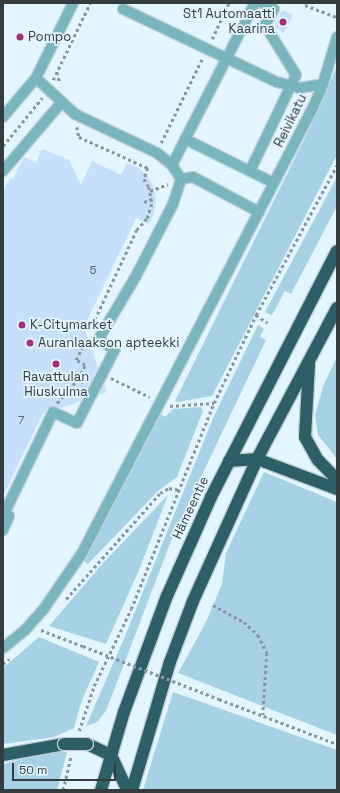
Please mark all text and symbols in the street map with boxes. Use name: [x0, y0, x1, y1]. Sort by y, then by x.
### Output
place label: St1 Automaatti Kaarina: [183, 7, 275, 38]
marker: St1 Automaatti Kaarina: [278, 17, 288, 27]
place label: Pompo: [28, 29, 71, 45]
marker: Pompo: [15, 32, 25, 42]
street label: Reivikatu: [271, 92, 311, 150]
house number: 5: [90, 263, 96, 277]
place label: K-Citymarket: [30, 317, 112, 333]
marker: K-Citymarket: [17, 320, 27, 330]
place label: Auranlaakson apteekki: [38, 335, 179, 351]
marker: Auranlaakson apteekki: [25, 338, 35, 348]
marker: Ravattulan Hiuskulma: [51, 359, 61, 369]
place label: Ravattulan Hiuskulma: [23, 370, 89, 401]
house number: 7: [18, 413, 24, 427]
street label: Hämeentie: [170, 474, 212, 542]
scale bar: [14, 755, 118, 781]
text: 50 m: [19, 762, 47, 778]

